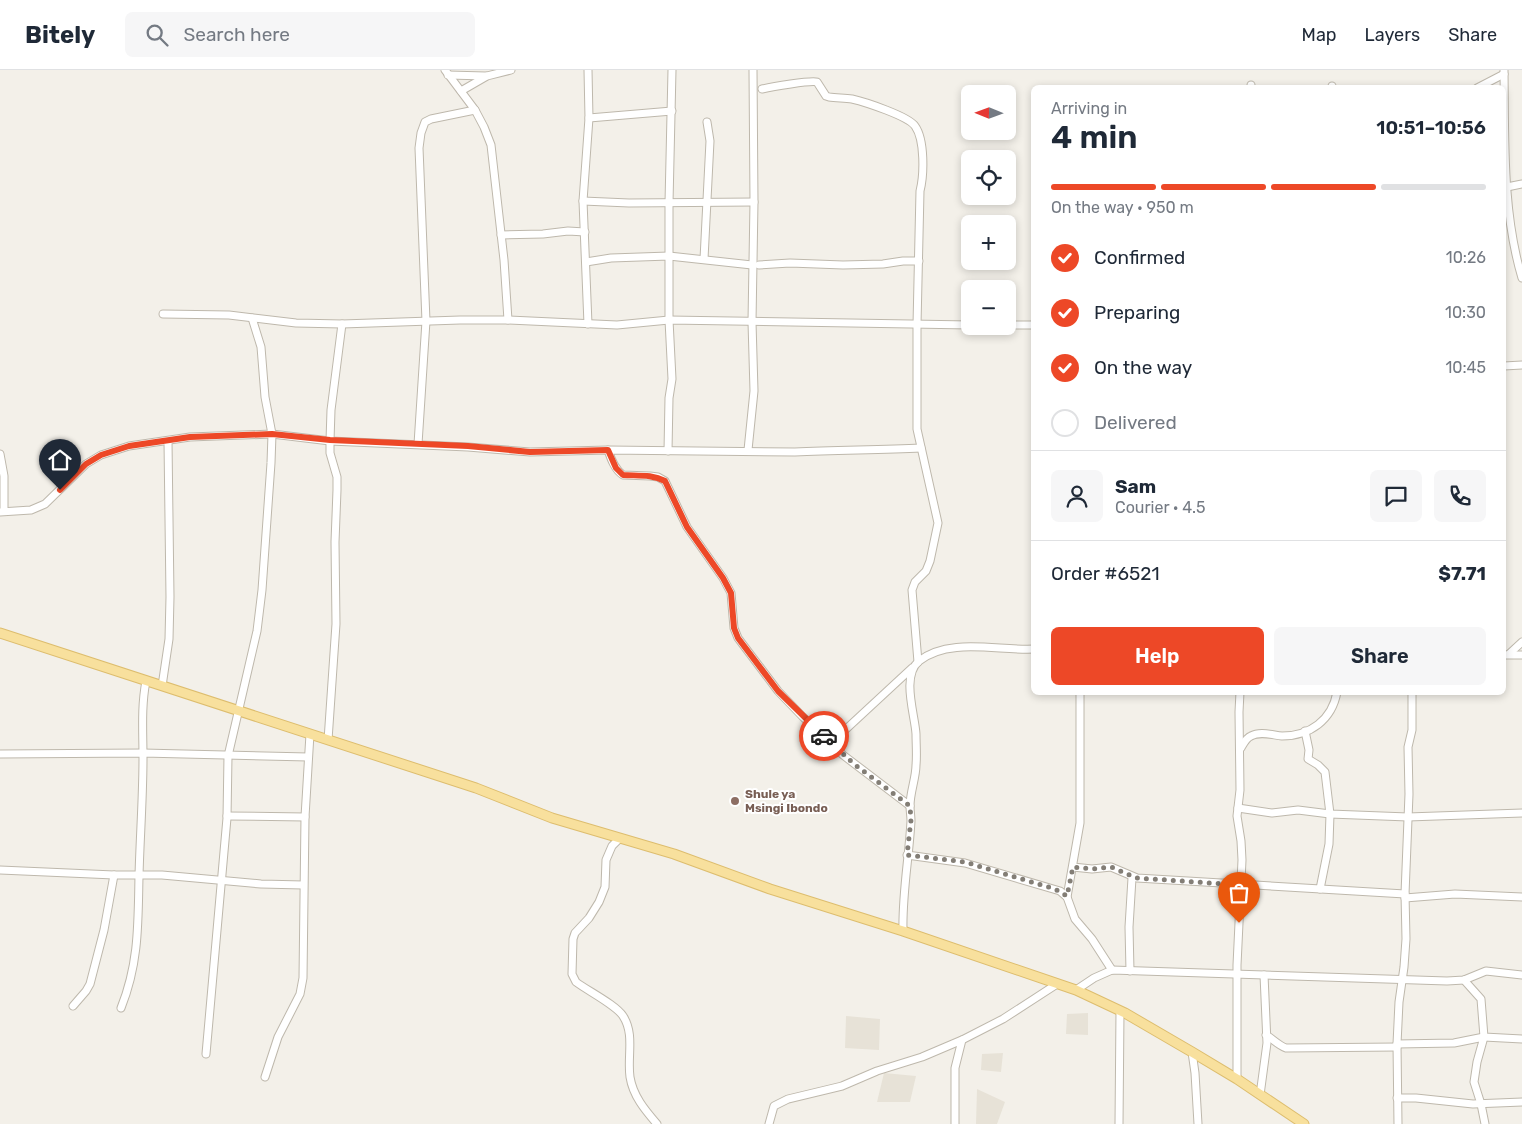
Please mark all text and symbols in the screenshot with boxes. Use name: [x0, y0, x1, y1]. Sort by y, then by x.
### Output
search box: [125, 12, 475, 57]
text: Bitely: [25, 21, 95, 49]
icon: search: [143, 21, 171, 49]
text: Search here: [183, 23, 290, 46]
text: Map: [1302, 24, 1337, 46]
text: Layers: [1365, 24, 1420, 46]
text: Share: [1448, 24, 1497, 46]
north arrow: [961, 85, 1016, 140]
map controls: [961, 85, 1016, 335]
text: Arriving in: [1051, 99, 1127, 118]
text: 10:51–10:56: [1376, 116, 1486, 139]
text: 4 min: [1051, 118, 1138, 156]
button: locate: [961, 150, 1016, 205]
text: On the way · 950 m: [1051, 198, 1194, 217]
button: +: [961, 215, 1016, 270]
icon: check: [1051, 244, 1079, 272]
text: Confirmed: [1094, 246, 1185, 269]
text: 10:26: [1446, 248, 1486, 267]
button: −: [961, 280, 1016, 335]
icon: check: [1051, 299, 1079, 327]
text: Preparing: [1094, 301, 1180, 324]
text: 10:30: [1445, 303, 1486, 322]
icon: check: [1051, 354, 1079, 382]
text: On the way: [1094, 356, 1192, 379]
text: 10:45: [1445, 358, 1486, 377]
text: Delivered: [1094, 411, 1177, 434]
pin: [39, 439, 81, 490]
icon: home: [46, 446, 74, 474]
button: person: [1051, 470, 1103, 522]
button: chat: [1370, 470, 1422, 522]
button: phone: [1434, 470, 1486, 522]
text: Sam: [1115, 475, 1156, 498]
text: Courier · 4.5: [1115, 498, 1205, 517]
text: Order #6521: [1051, 562, 1160, 585]
text: $7.71: [1438, 562, 1486, 585]
button: Help: [1051, 627, 1264, 685]
button: Share: [1274, 627, 1486, 685]
courier: [799, 711, 849, 761]
icon: car: [810, 722, 838, 750]
place label: Shule ya Msingi Ibondo: [745, 787, 828, 815]
marker: Shule ya Msingi Ibondo: [729, 795, 741, 807]
pin: [1218, 872, 1260, 923]
icon: bag: [1225, 879, 1253, 907]

